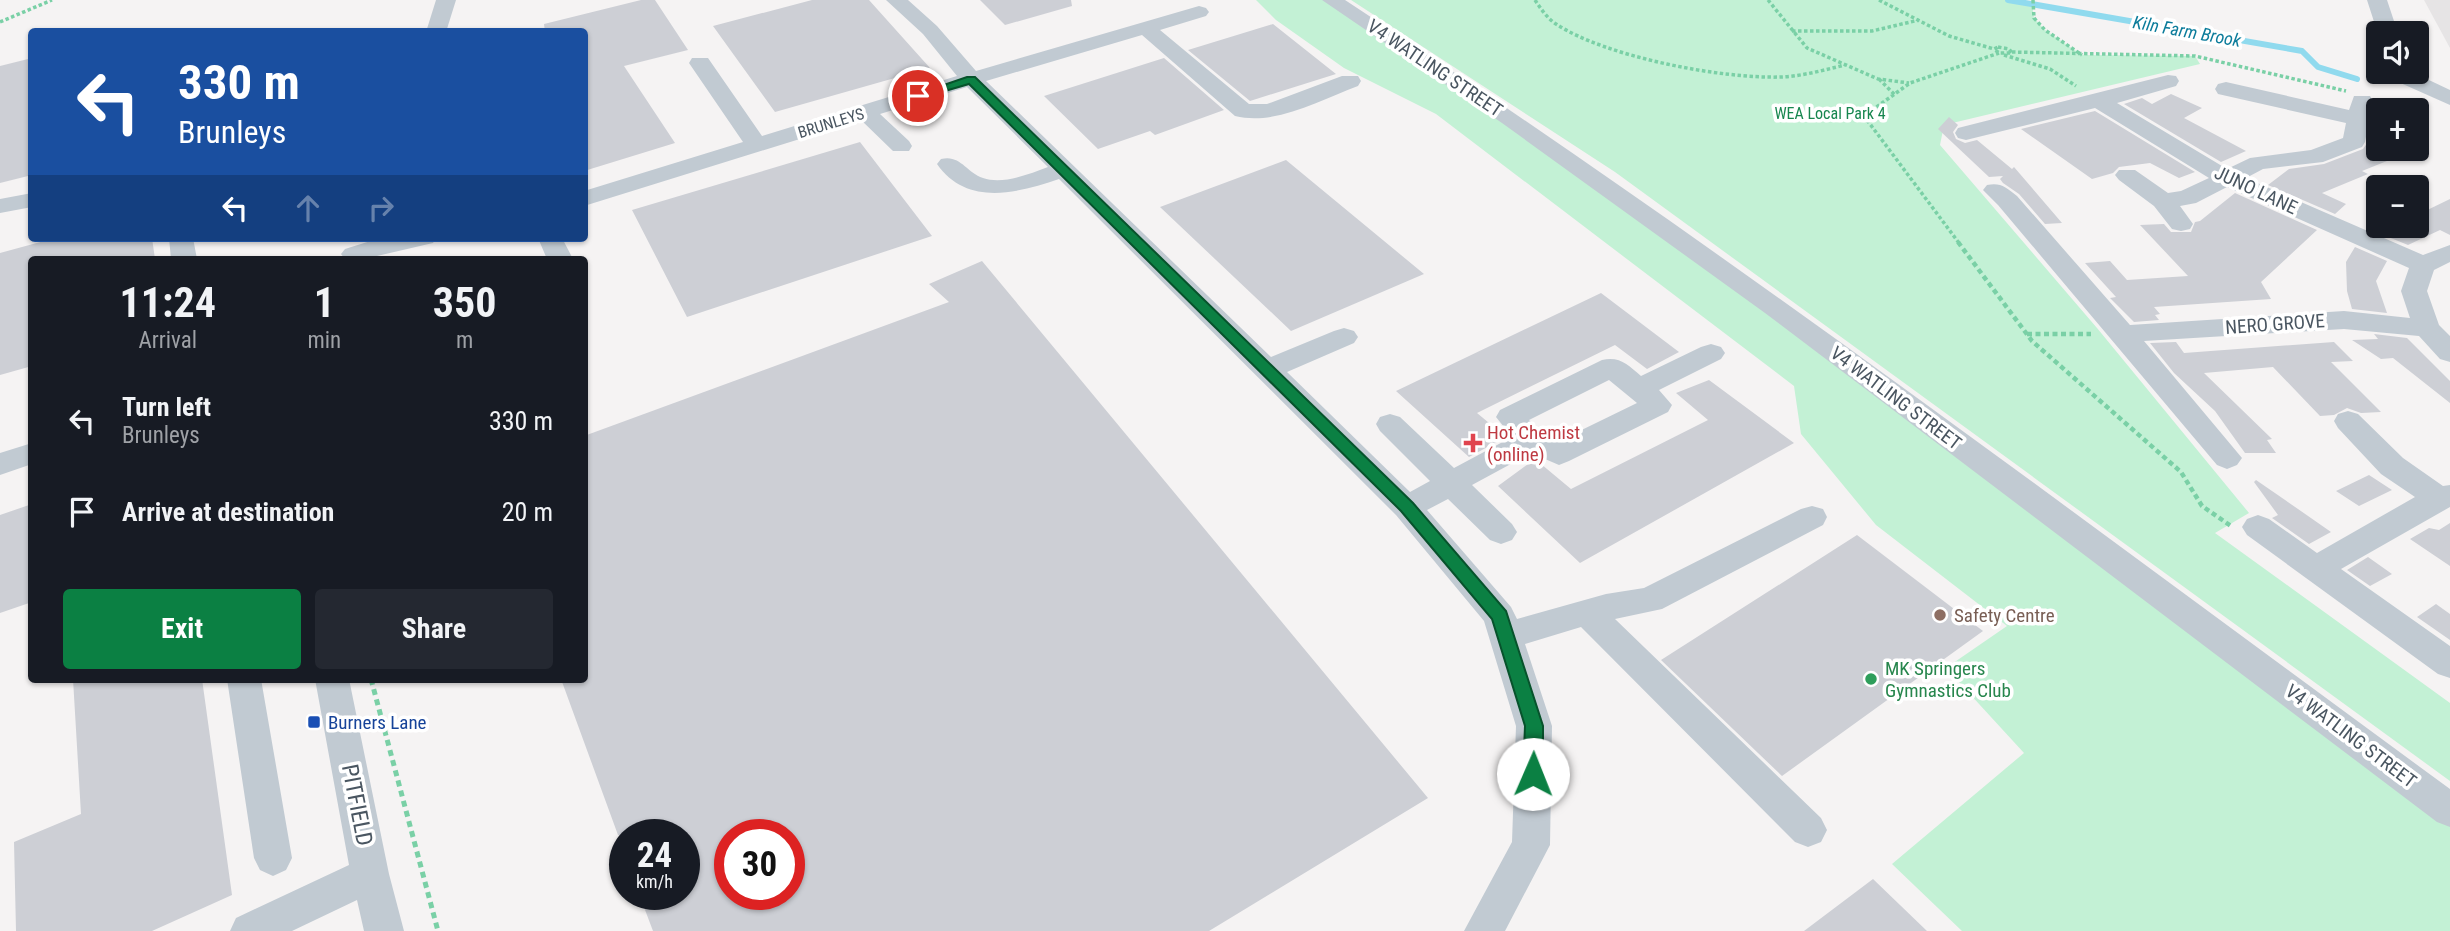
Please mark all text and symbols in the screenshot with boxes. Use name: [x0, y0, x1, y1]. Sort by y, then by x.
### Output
water label: Kiln Farm Brook: [2131, 11, 2244, 51]
street label: V4 WATLING STREET: [1363, 14, 1507, 122]
map controls: [2366, 21, 2429, 238]
button: sound: [2366, 21, 2429, 84]
text: 330 m: [178, 54, 300, 111]
icon: left: [63, 56, 154, 147]
pin: [888, 66, 948, 126]
icon: arrive: [899, 77, 937, 115]
button: +: [2366, 98, 2429, 161]
street label: BRUNLEYS: [796, 104, 866, 142]
park label: WEA Local Park 4: [1774, 104, 1886, 123]
text: Brunleys: [178, 113, 286, 151]
street label: JUNO LANE: [2211, 161, 2301, 219]
button: −: [2366, 175, 2429, 238]
icon: left: [216, 189, 254, 227]
icon: ahead: [289, 189, 327, 227]
icon: right: [362, 189, 400, 227]
text: 11:24: [120, 278, 216, 327]
text: 1: [314, 278, 335, 327]
text: 350: [433, 278, 496, 327]
street label: NERO GROVE: [2224, 309, 2326, 339]
text: Arrival: [138, 327, 197, 354]
text: min: [307, 327, 341, 354]
text: m: [456, 327, 473, 354]
street label: V4 WATLING STREET: [1826, 341, 1966, 455]
text: Turn left: [122, 392, 211, 422]
icon: left: [63, 402, 101, 440]
text: 330 m: [489, 406, 553, 436]
place label: Hot Chemist (online): [1487, 421, 1580, 466]
text: Brunleys: [122, 422, 200, 449]
marker: Hot Chemist (online): [1465, 435, 1481, 451]
icon: arrive: [63, 493, 101, 531]
text: Arrive at destination: [122, 497, 334, 527]
text: 20 m: [502, 497, 553, 527]
button: Exit: [63, 589, 301, 669]
button: Share: [315, 589, 553, 669]
place label: Safety Centre: [1954, 604, 2055, 627]
marker: Safety Centre: [1932, 607, 1948, 623]
place label: MK Springers Gymnastics Club: [1885, 657, 2011, 702]
marker: MK Springers Gymnastics Club: [1863, 671, 1879, 687]
street label: V4 WATLING STREET: [2281, 679, 2421, 793]
place label: Burners Lane: [328, 711, 427, 734]
marker: Burners Lane: [306, 714, 322, 730]
position arrow: [1496, 737, 1570, 811]
street label: PITFIELD: [336, 762, 378, 848]
speed limit sign: 30: [714, 819, 805, 910]
text: 24: [637, 835, 672, 876]
text: km/h: [636, 871, 673, 892]

